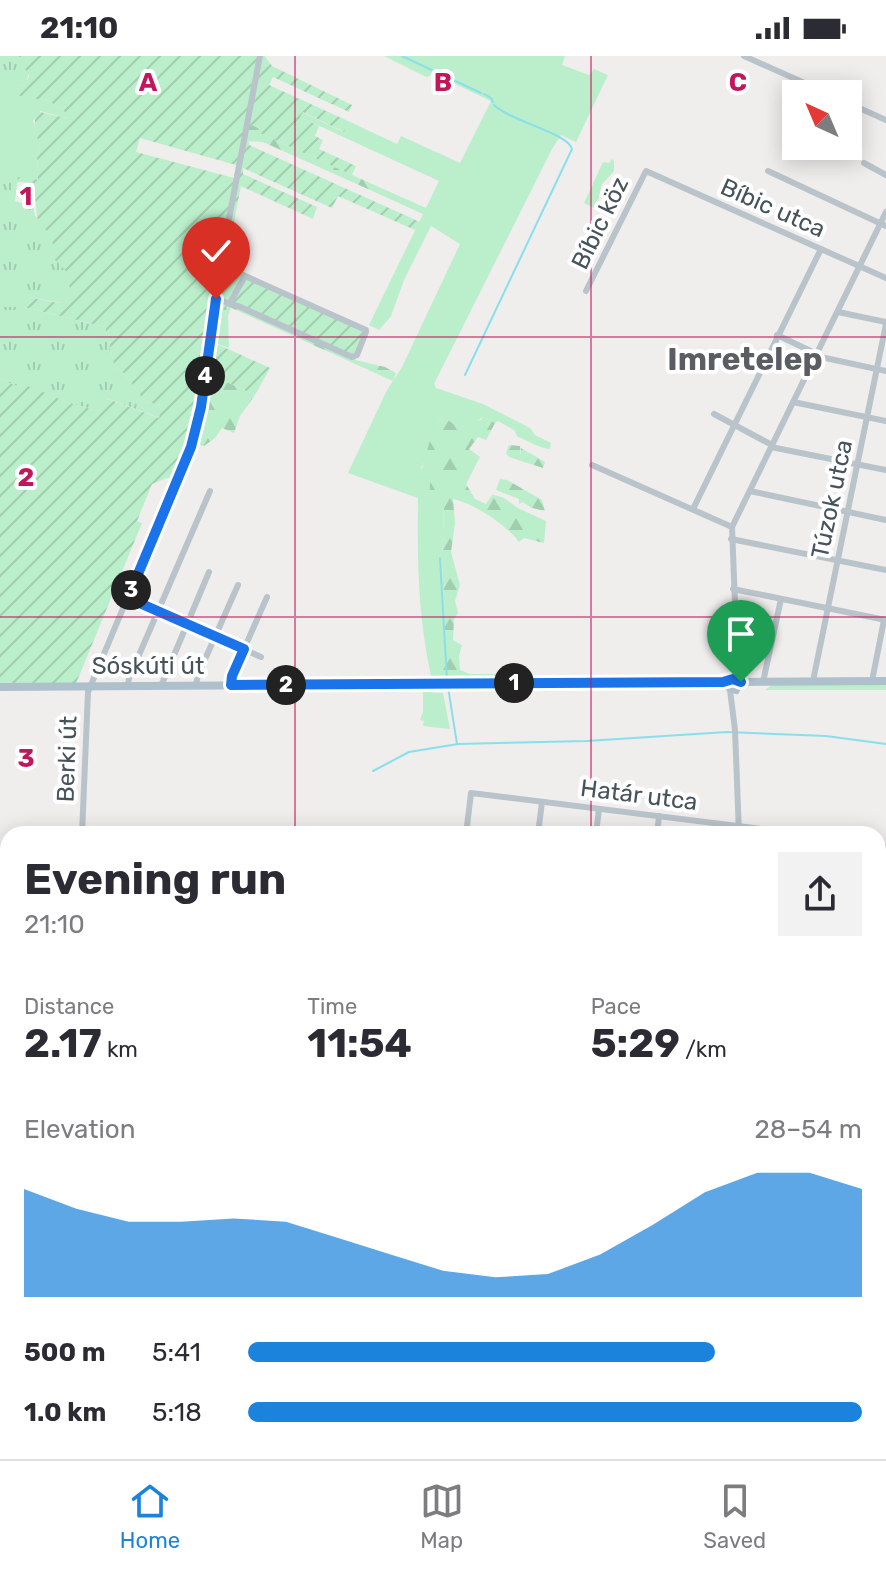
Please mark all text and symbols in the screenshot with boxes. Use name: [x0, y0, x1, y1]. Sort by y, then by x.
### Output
text: 21:10: [40, 10, 118, 46]
text: A: [139, 67, 158, 98]
text: B: [434, 67, 452, 98]
text: C: [729, 67, 747, 98]
north arrow: [782, 80, 862, 160]
map controls: [782, 80, 862, 160]
street label: Bíbic köz: [566, 172, 634, 274]
street label: Bíbic utca: [716, 173, 830, 243]
text: 1: [20, 181, 32, 212]
pin: [182, 217, 250, 299]
icon: check: [194, 229, 238, 273]
district label: Imretelep: [667, 340, 823, 378]
pin: 4: [185, 356, 225, 396]
text: 4: [197, 362, 213, 389]
street label: Túzok utca: [806, 437, 858, 561]
text: 2: [18, 462, 34, 493]
pin: 3: [111, 570, 151, 610]
text: 3: [124, 576, 138, 603]
pin: [707, 600, 775, 682]
icon: arrive: [719, 612, 763, 656]
street label: Sóskúti út: [92, 652, 204, 680]
pin: 1: [494, 663, 534, 703]
pin: 2: [266, 665, 306, 705]
text: 1: [509, 669, 519, 696]
text: 2: [279, 671, 293, 698]
street label: Berki út: [51, 715, 83, 803]
text: 3: [17, 743, 35, 774]
street label: Határ utca: [579, 774, 699, 816]
button: share: [778, 852, 862, 936]
text: Evening run: [24, 853, 286, 905]
text: 21:10: [24, 909, 85, 940]
text: Distance: [24, 993, 114, 1020]
text: Time: [307, 993, 357, 1020]
text: Pace: [591, 993, 641, 1020]
text: 2.17: [24, 1020, 102, 1067]
text: 11:54: [307, 1020, 412, 1067]
text: 5:29: [591, 1020, 680, 1067]
text: km: [102, 1036, 138, 1063]
text: /km: [680, 1036, 727, 1063]
text: Elevation: [24, 1114, 135, 1145]
text: 28–54 m: [754, 1114, 862, 1145]
text: 500 m: [24, 1337, 106, 1368]
text: 5:41: [152, 1337, 201, 1368]
text: 1.0 km: [24, 1397, 106, 1428]
text: 5:18: [152, 1397, 202, 1428]
tab: Home: [120, 1479, 180, 1554]
tab: Map: [420, 1479, 464, 1554]
tab: Saved: [703, 1479, 766, 1554]

